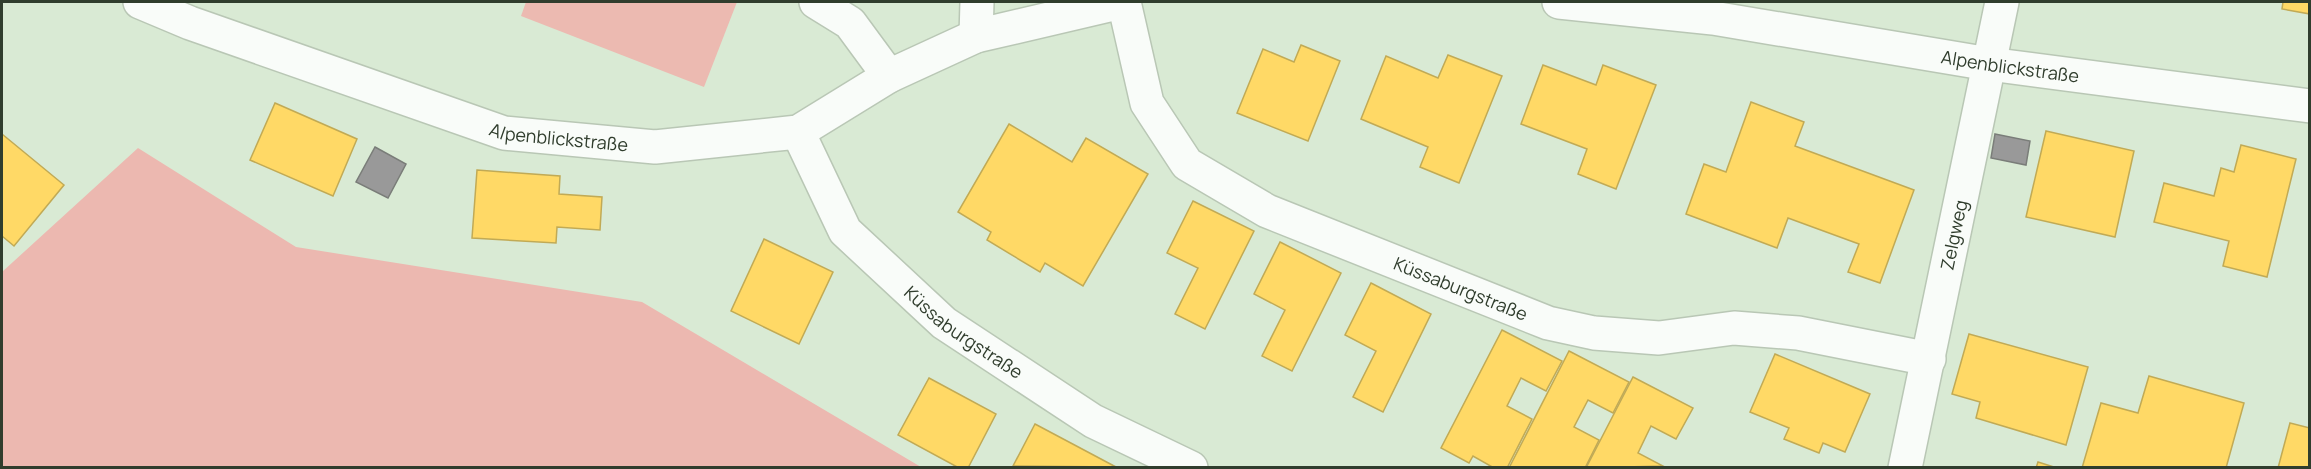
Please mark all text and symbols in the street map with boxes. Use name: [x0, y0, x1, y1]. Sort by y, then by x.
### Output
street label: Alpenblickstraße: [1939, 44, 2081, 88]
street label: Alpenblickstraße: [486, 117, 629, 156]
street label: Zelgweg: [1935, 198, 1972, 272]
street label: Küssaburgstraße: [1390, 251, 1531, 326]
street label: Küssaburgstraße: [899, 280, 1028, 384]

